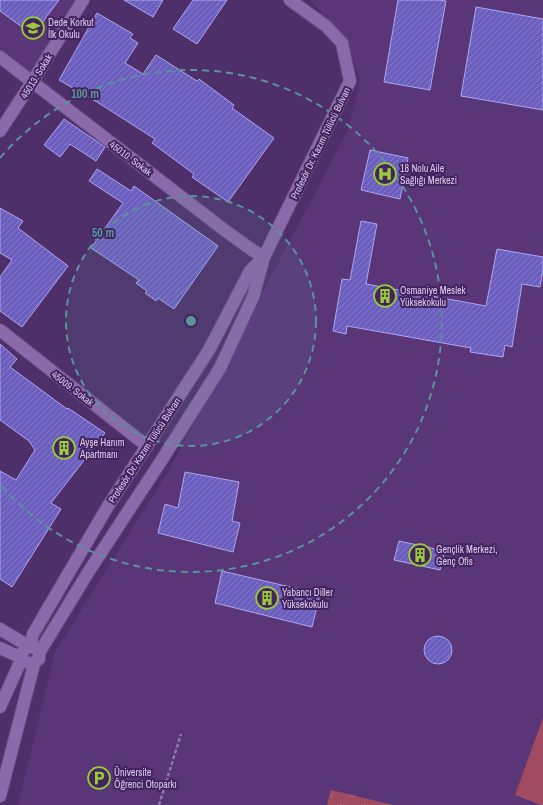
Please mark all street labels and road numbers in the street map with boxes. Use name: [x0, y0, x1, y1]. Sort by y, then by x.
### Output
street label: 45013. Sokak: [18, 51, 56, 101]
street label: Profesör Dr. Kazım Tülücü Bulvarı: [288, 85, 353, 201]
street label: 45010. Sokak: [107, 138, 155, 179]
street label: 45009. Sokak: [49, 368, 97, 410]
street label: Profesör Dr. Kazım Tülücü Bulvarı: [105, 395, 183, 505]

